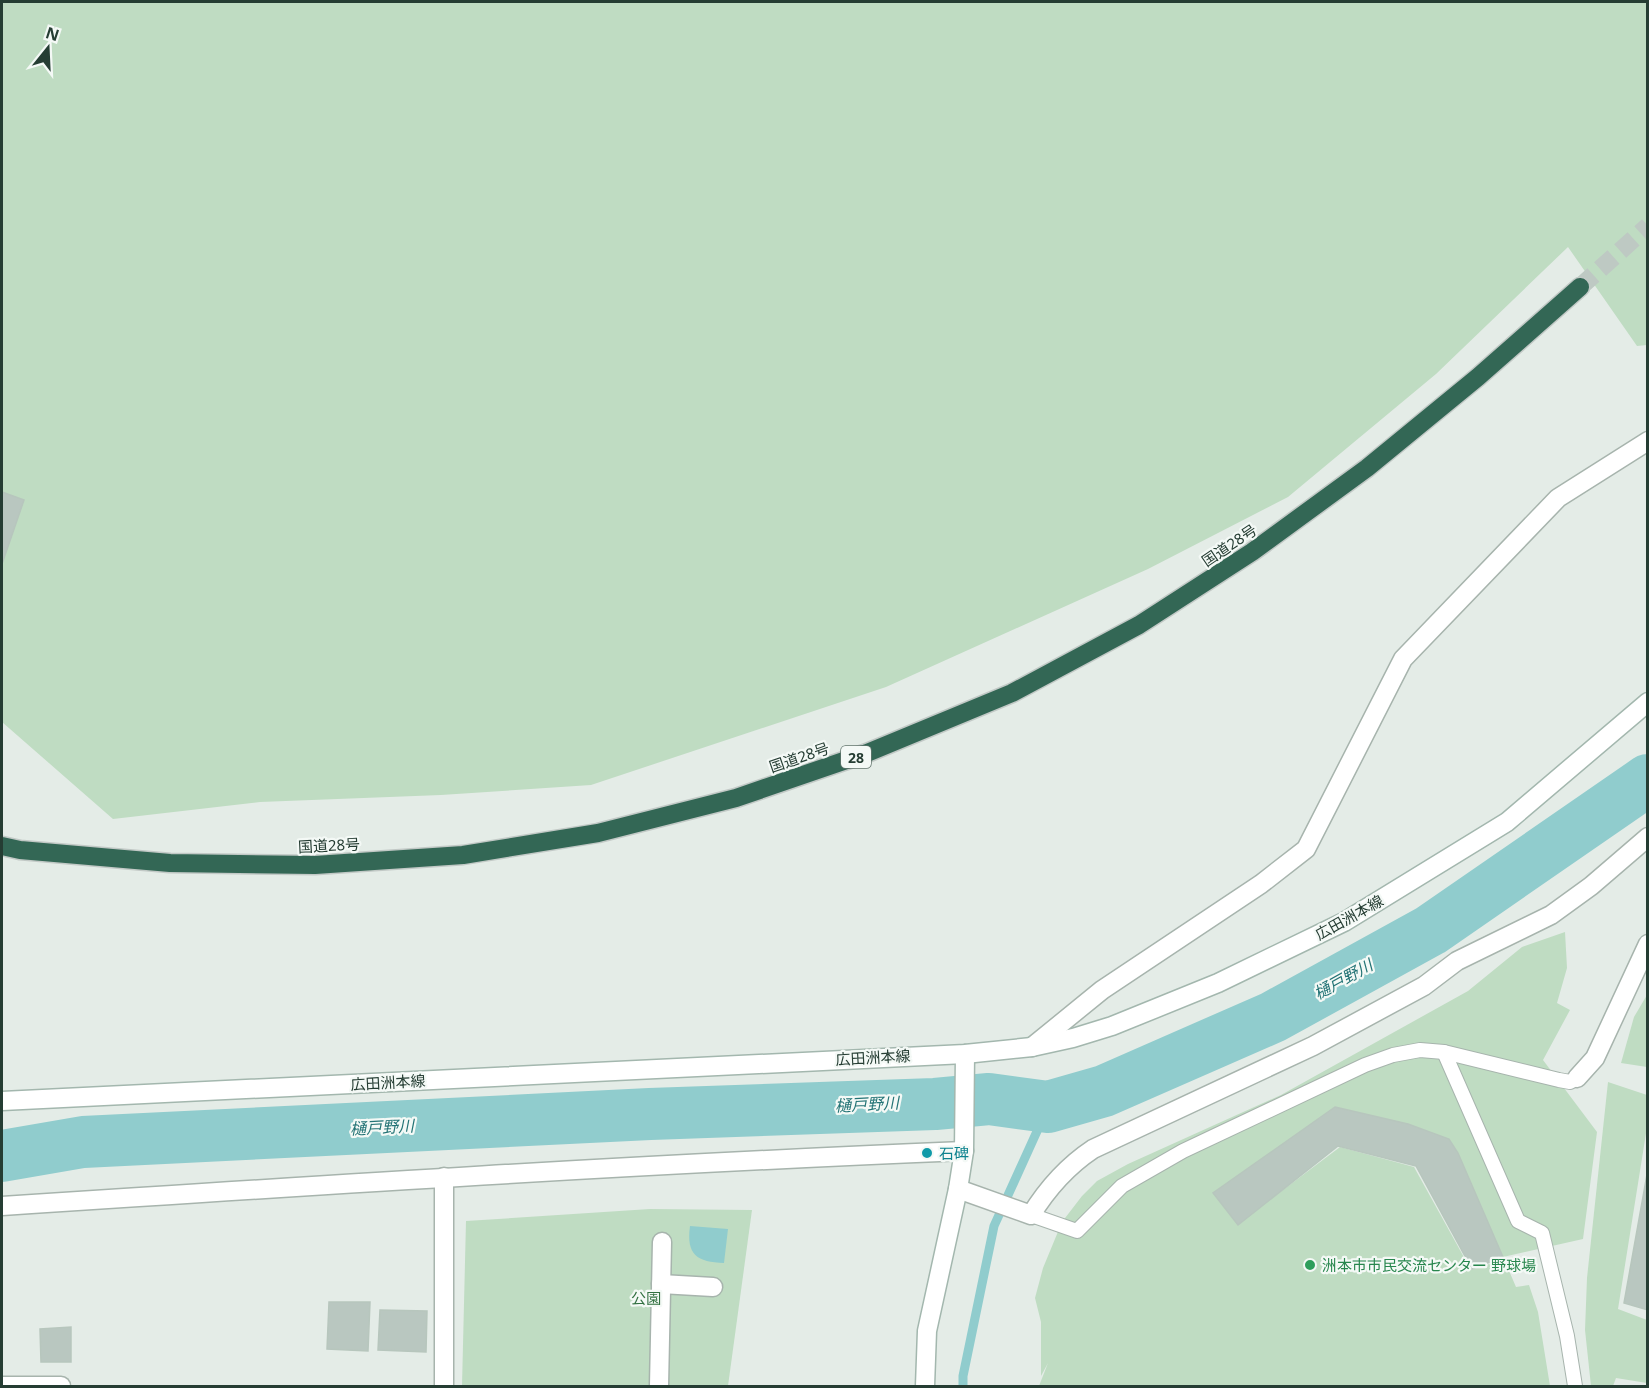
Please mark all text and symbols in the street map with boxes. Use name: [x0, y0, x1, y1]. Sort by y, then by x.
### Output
north arrow: [18, 18, 78, 78]
text: N: [43, 21, 62, 46]
street label: 国道28号: [1198, 519, 1260, 571]
street label: 国道28号: [766, 737, 832, 777]
road number: 28: [841, 746, 871, 768]
street label: 国道28号: [297, 833, 361, 857]
street label: 広田洲本線: [1311, 890, 1387, 944]
water label: 樋戸野川: [1310, 953, 1378, 1004]
street label: 広田洲本線: [835, 1045, 911, 1069]
street label: 広田洲本線: [350, 1070, 426, 1094]
water label: 樋戸野川: [834, 1091, 902, 1117]
water label: 樋戸野川: [349, 1114, 417, 1140]
place label: 石碑: [939, 1143, 969, 1163]
marker: 石碑: [920, 1146, 934, 1160]
place label: 洲本市市民交流センター 野球場: [1322, 1255, 1536, 1275]
marker: 洲本市市民交流センター 野球場: [1303, 1258, 1317, 1272]
park label: 公園: [631, 1288, 661, 1308]

